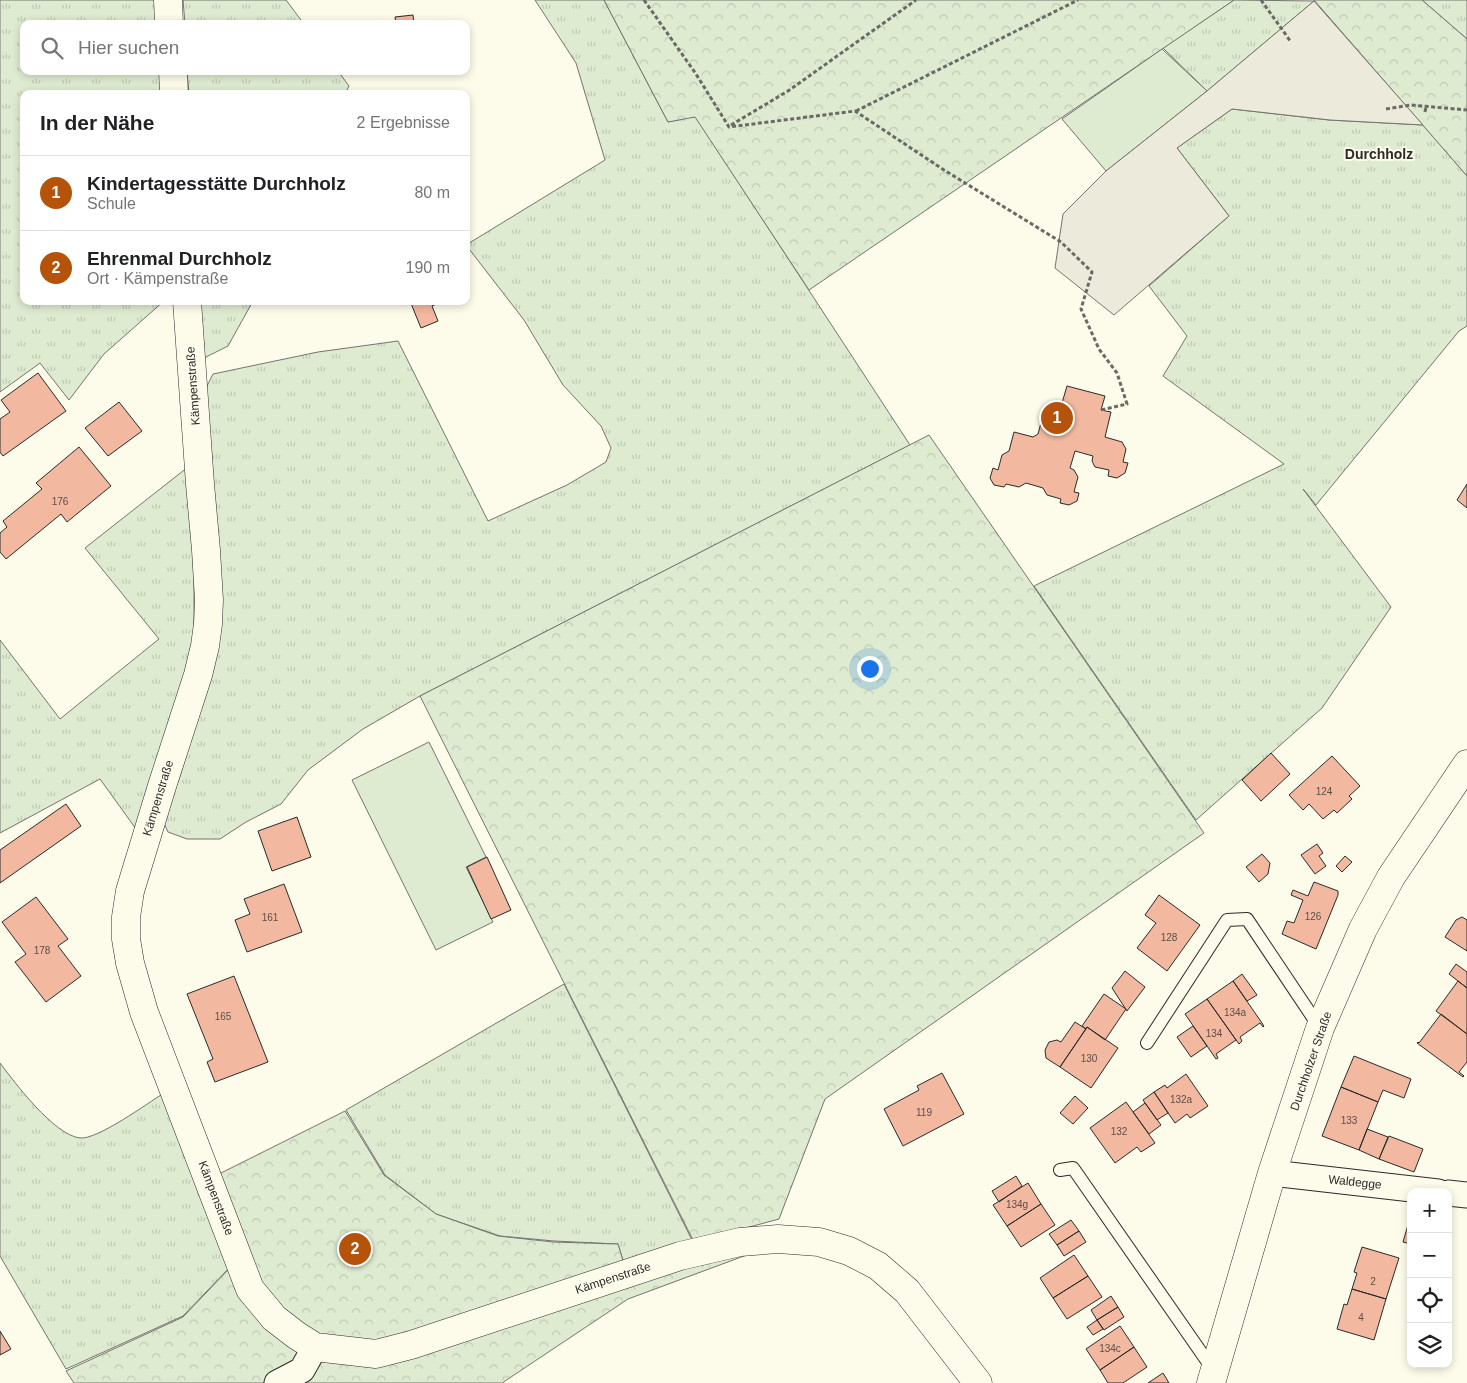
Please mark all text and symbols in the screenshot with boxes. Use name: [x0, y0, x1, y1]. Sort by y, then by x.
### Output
search box: [20, 20, 470, 75]
icon: search: [38, 34, 66, 62]
text: Hier suchen: [78, 37, 179, 58]
text: In der Nähe: [40, 111, 154, 134]
text: 2 Ergebnisse: [357, 114, 450, 131]
district label: Durchholz: [1345, 146, 1413, 162]
text: Kindertagesstätte Durchholz: [87, 173, 346, 194]
text: 1: [52, 184, 60, 201]
text: 80 m: [414, 184, 450, 201]
text: Schule: [87, 195, 136, 212]
text: Ehrenmal Durchholz: [87, 248, 272, 269]
text: 2: [52, 259, 60, 276]
text: 190 m: [406, 259, 450, 276]
text: Ort · Kämpenstraße: [87, 270, 228, 287]
street label: Kämpenstraße: [183, 346, 203, 426]
pin: 1: [1041, 399, 1073, 437]
house number: 176: [52, 496, 69, 507]
your location: [857, 656, 883, 682]
street label: Kämpenstraße: [140, 758, 176, 838]
house number: 124: [1316, 786, 1333, 797]
house number: 126: [1305, 911, 1322, 922]
house number: 161: [262, 912, 279, 923]
house number: 128: [1161, 932, 1178, 943]
house number: 178: [34, 945, 51, 956]
house number: 134a: [1224, 1007, 1247, 1018]
street label: Durchholzer Straße: [1287, 1009, 1335, 1112]
house number: 165: [215, 1011, 232, 1022]
house number: 134: [1206, 1028, 1223, 1039]
house number: 130: [1081, 1053, 1098, 1064]
house number: 132a: [1170, 1094, 1193, 1105]
house number: 119: [916, 1107, 932, 1118]
house number: 133: [1341, 1115, 1358, 1126]
house number: 132: [1111, 1126, 1128, 1137]
street label: Kämpenstraße: [195, 1159, 237, 1238]
street label: Waldegge: [1328, 1172, 1383, 1192]
map controls: [1407, 1188, 1452, 1368]
button: +: [1407, 1188, 1452, 1233]
house number: 134g: [1006, 1199, 1028, 1210]
pin: 2: [339, 1230, 371, 1268]
button: −: [1407, 1233, 1452, 1278]
street label: Kämpenstraße: [573, 1259, 653, 1297]
house number: 2: [1370, 1276, 1376, 1287]
button: locate: [1407, 1278, 1452, 1323]
house number: 4: [1358, 1312, 1364, 1323]
button: layers: [1407, 1323, 1452, 1368]
house number: 134c: [1099, 1343, 1121, 1354]

